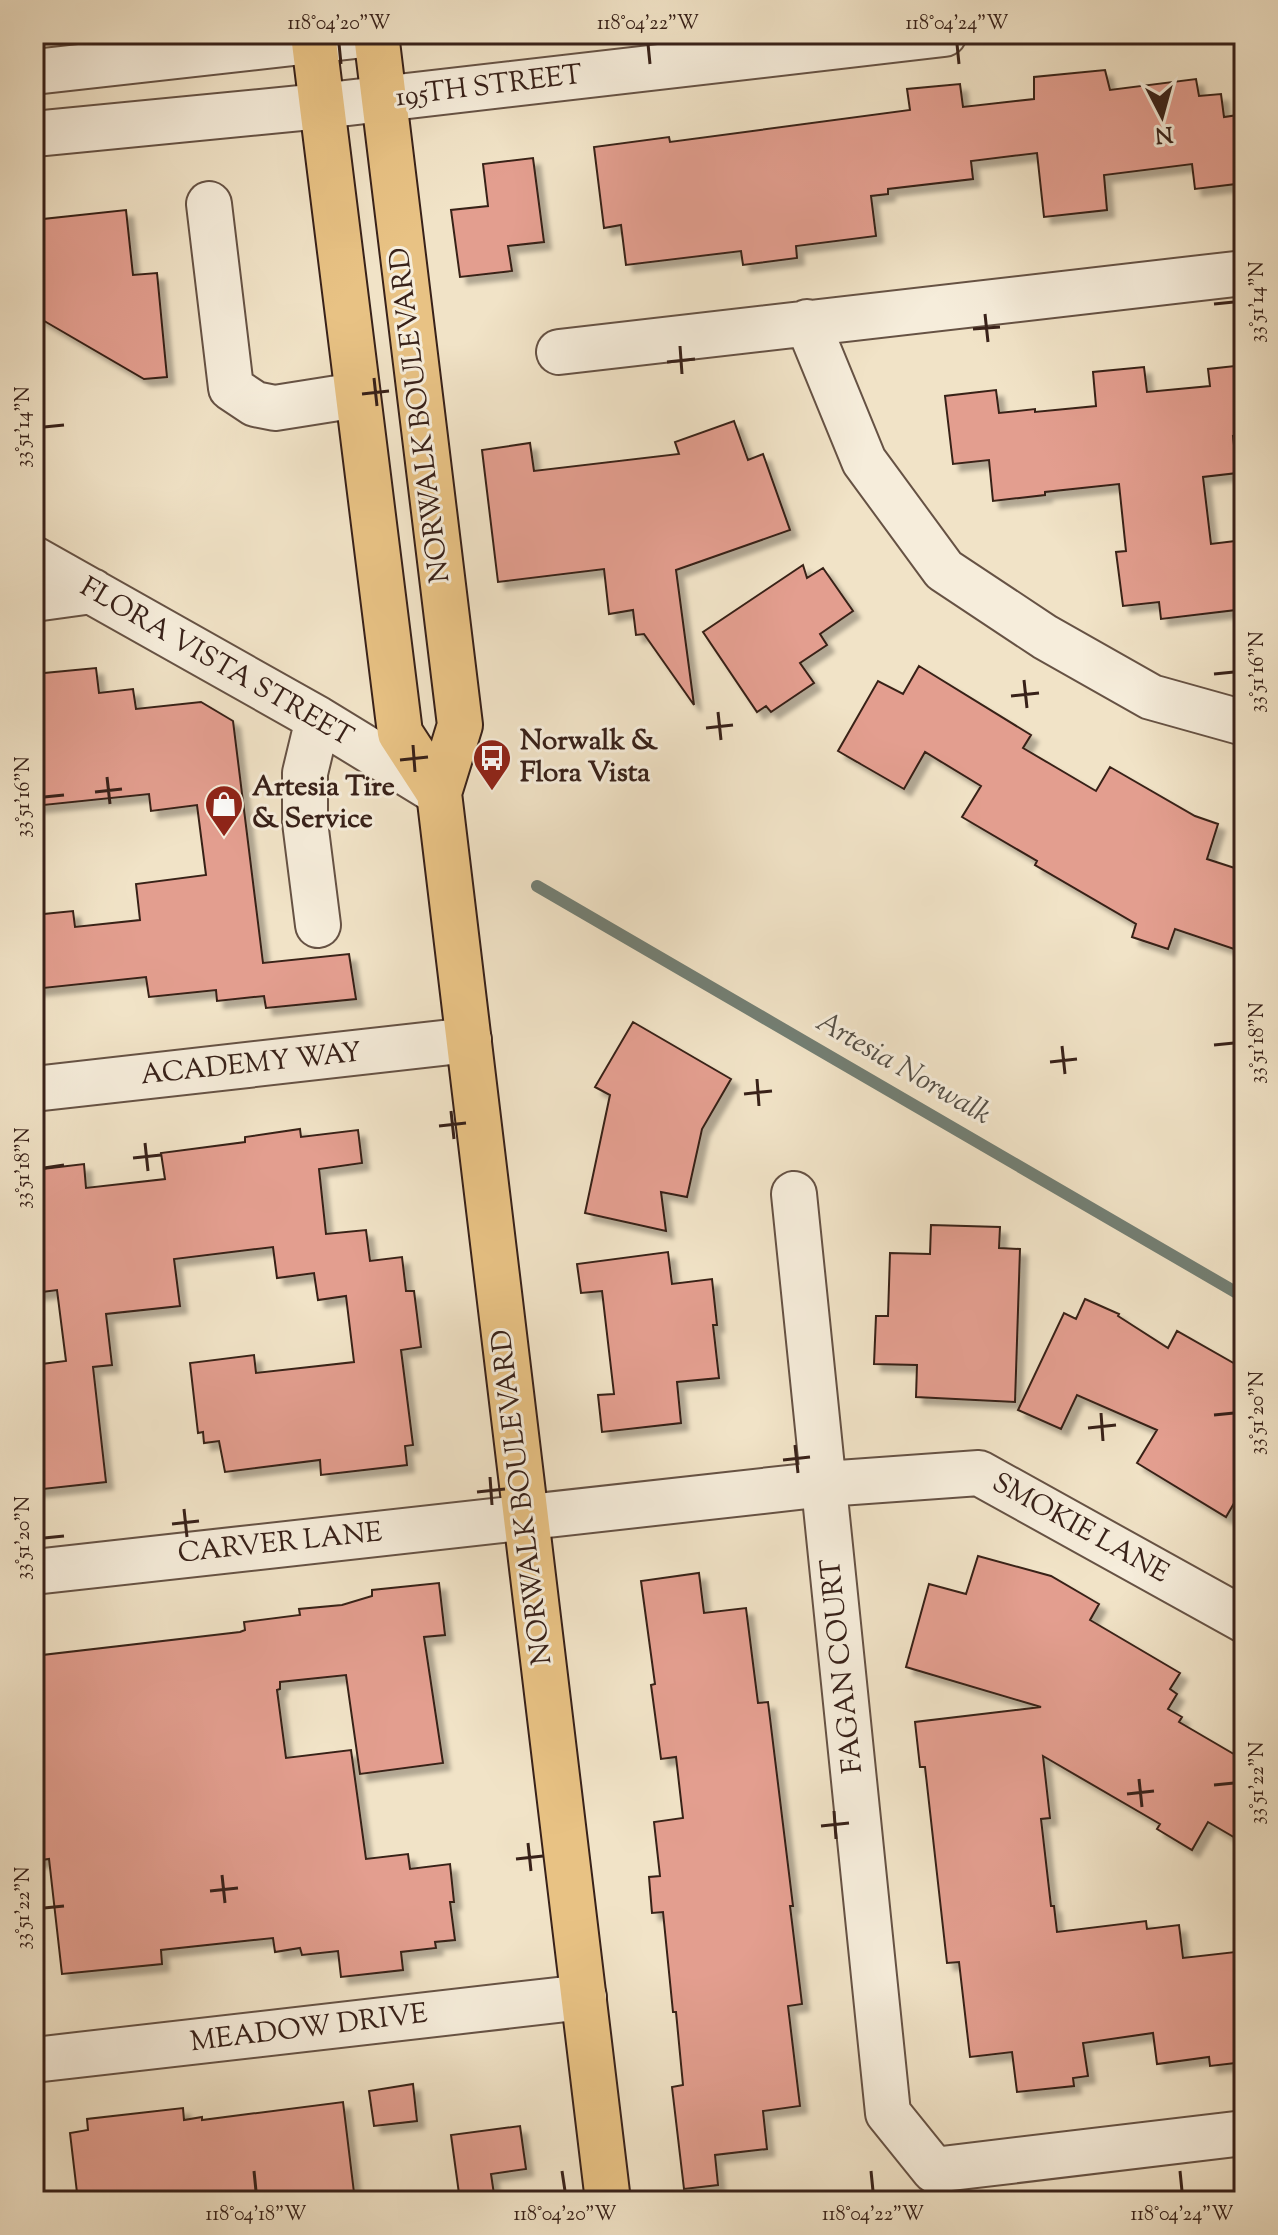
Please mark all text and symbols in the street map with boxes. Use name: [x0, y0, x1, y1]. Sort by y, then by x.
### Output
text: 118°04'20"W: [287, 10, 391, 39]
text: 118°04'22"W: [597, 10, 699, 39]
text: 118°04'24"W: [905, 10, 1009, 39]
street label: 195TH STREET: [393, 56, 585, 118]
north arrow: [1122, 76, 1202, 156]
text: N: [1153, 116, 1174, 150]
street label: NORWALK BOULEVARD: [381, 245, 461, 585]
text: 33°51'14"N: [1244, 261, 1273, 343]
text: 33°51'14"N: [10, 386, 39, 468]
street label: FLORA VISTA STREET: [72, 568, 360, 758]
text: 33°51'16"N: [1244, 631, 1273, 713]
place label: Norwalk & Flora Vista: [520, 722, 658, 794]
bus stop icon: Norwalk & Flora Vista: [471, 737, 513, 792]
text: 33°51'16"N: [10, 756, 39, 838]
place label: Artesia Tire & Service: [252, 768, 395, 840]
shop icon: Artesia Tire & Service: [203, 783, 245, 838]
water label: Artesia Norwalk: [807, 1001, 999, 1137]
text: 33°51'18"N: [1244, 1002, 1273, 1084]
street label: ACADEMY WAY: [139, 1034, 363, 1096]
text: 33°51'18"N: [10, 1127, 39, 1209]
street label: NORWALK BOULEVARD: [483, 1327, 563, 1667]
text: 33°51'20"N: [1244, 1371, 1273, 1455]
street label: SMOKIE LANE: [984, 1464, 1176, 1594]
text: 33°51'20"N: [10, 1496, 39, 1580]
street label: CARVER LANE: [176, 1513, 384, 1575]
street label: FAGAN COURT: [812, 1556, 874, 1775]
text: 33°51'22"N: [1244, 1742, 1273, 1824]
text: 33°51'22"N: [10, 1867, 39, 1949]
street label: MEADOW DRIVE: [188, 1995, 430, 2063]
text: 118°04'18"W: [206, 2201, 306, 2230]
text: 118°04'20"W: [513, 2201, 617, 2230]
text: 118°04'22"W: [822, 2201, 924, 2230]
text: 118°04'24"W: [1130, 2201, 1234, 2230]

